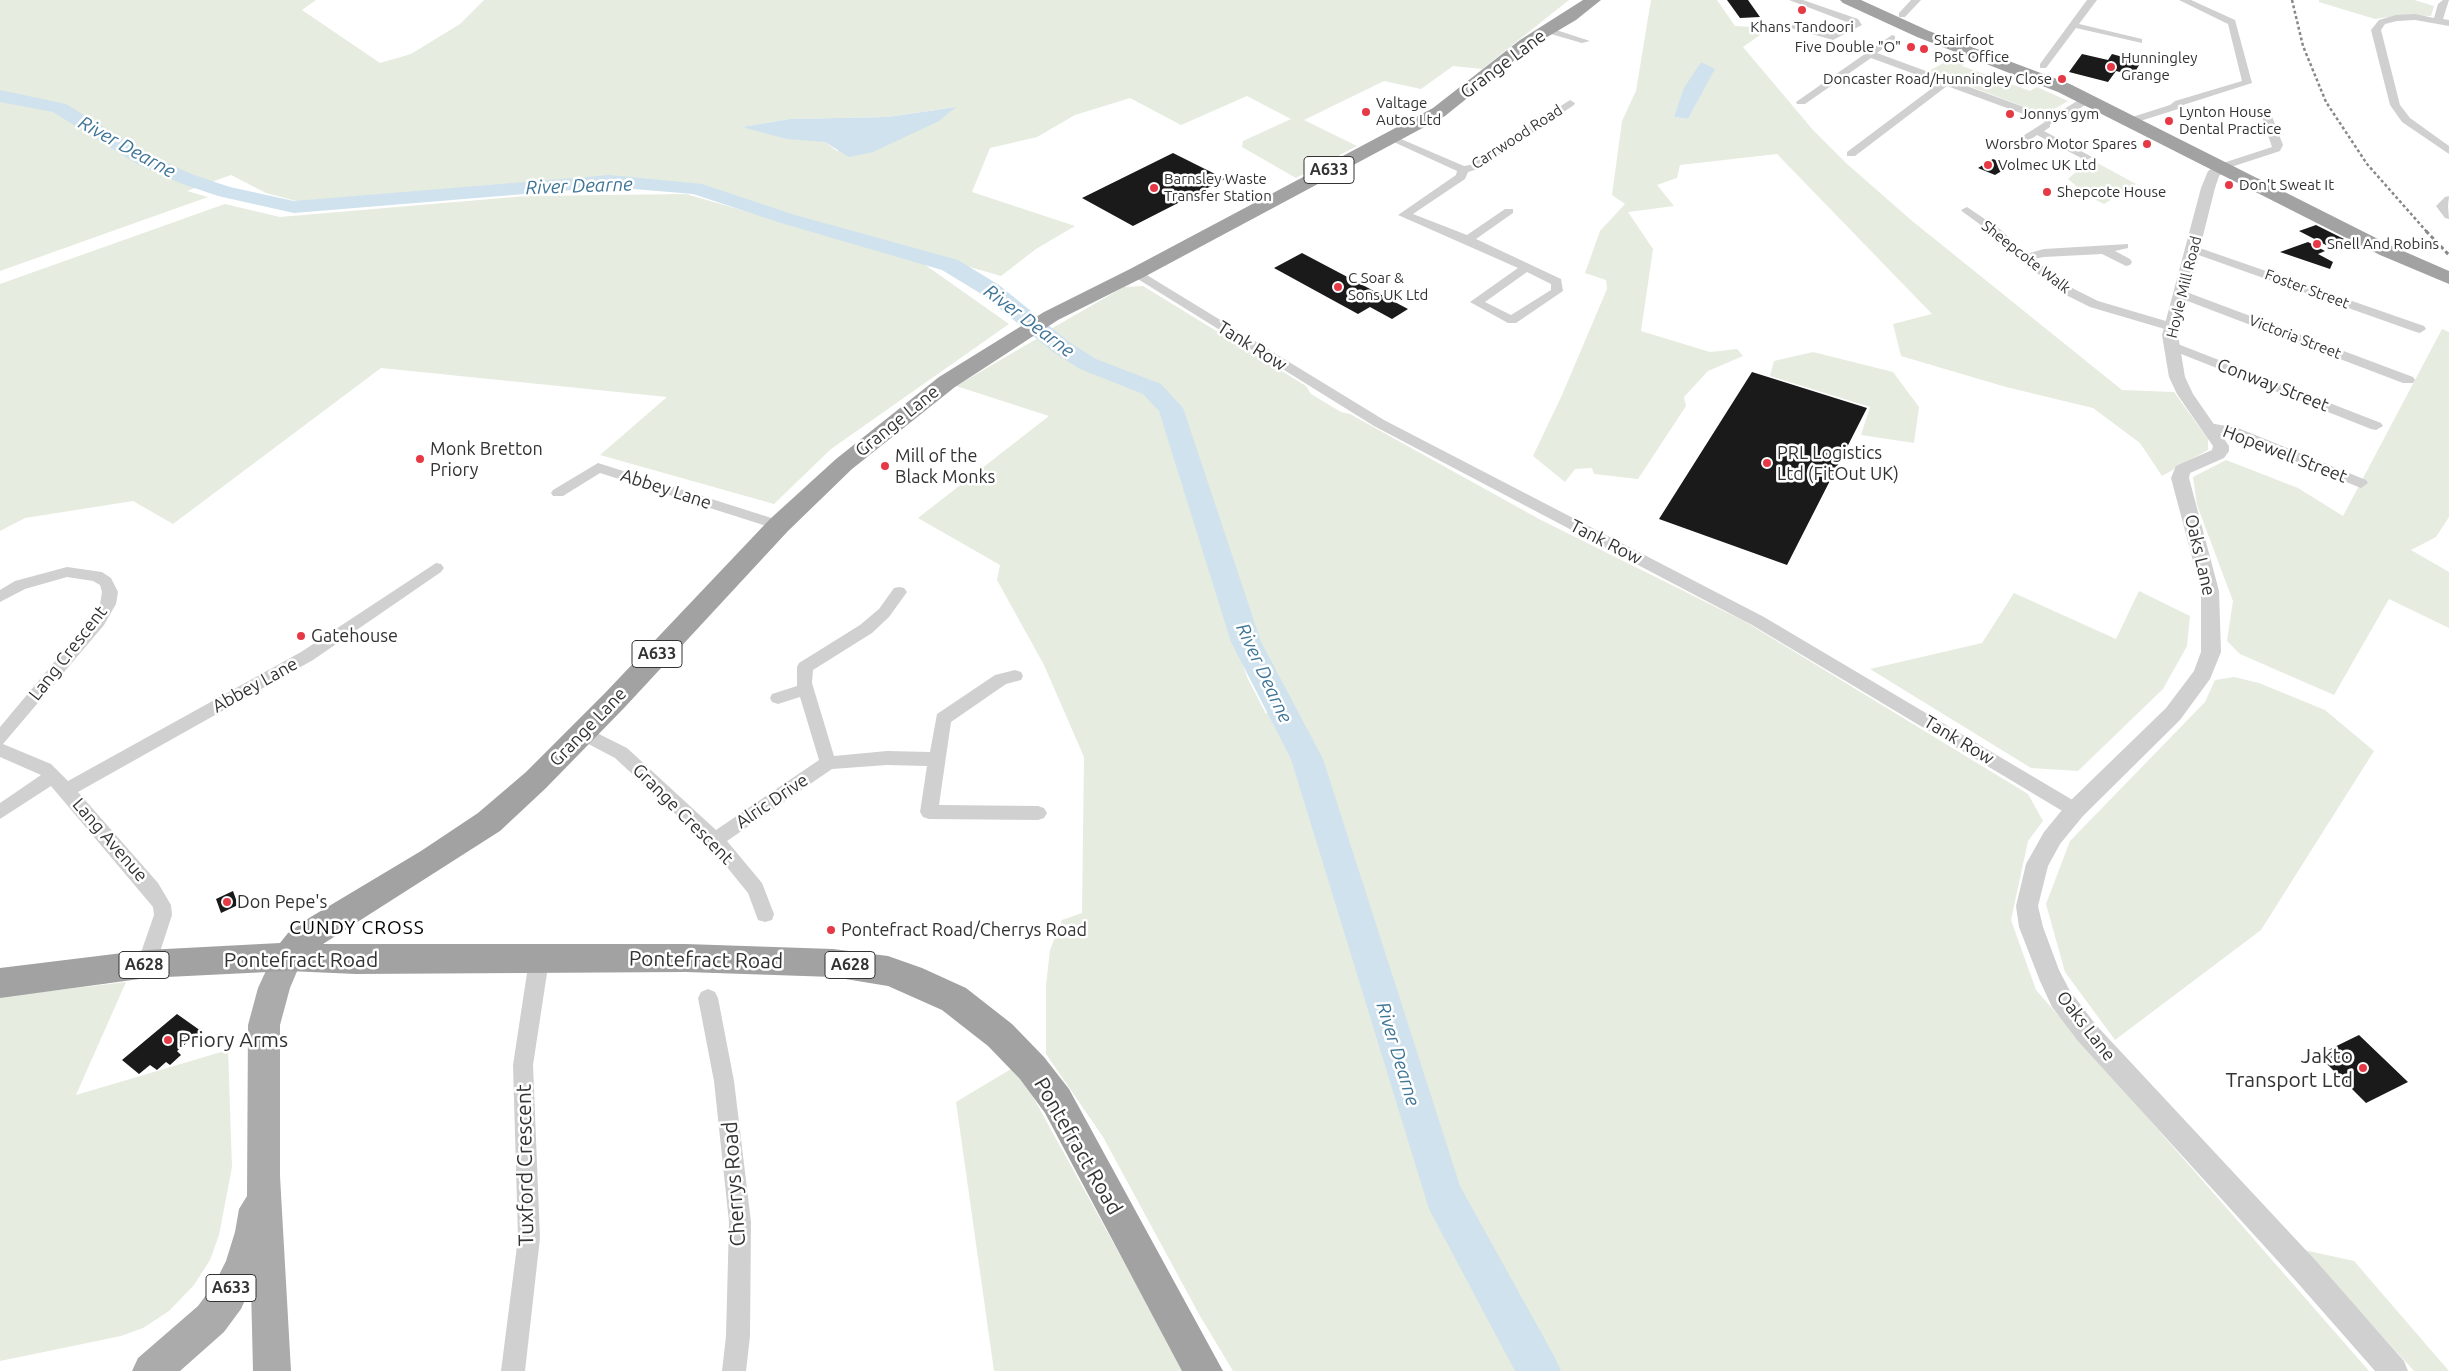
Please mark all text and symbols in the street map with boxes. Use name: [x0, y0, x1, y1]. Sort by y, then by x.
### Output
marker: Khans Tandoori: [1796, 4, 1808, 16]
place label: Khans Tandoori: [1750, 18, 1854, 36]
street label: Grange Lane: [1456, 25, 1550, 103]
place label: Stairfoot Post Office: [1934, 31, 2009, 66]
place label: Five Double "O": [1795, 38, 1901, 56]
marker: Five Double "O": [1905, 41, 1917, 53]
marker: Stairfoot Post Office: [1918, 43, 1930, 55]
place label: Hunningley Grange: [2121, 49, 2197, 84]
marker: Hunningley Grange: [2105, 61, 2117, 73]
place label: Doncaster Road/Hunningley Close: [1823, 70, 2052, 88]
marker: Doncaster Road/Hunningley Close: [2056, 73, 2068, 85]
place label: Valtage Autos Ltd: [1376, 94, 1441, 129]
street label: Carrwood Road: [1468, 101, 1566, 173]
place label: Lynton House Dental Practice: [2179, 103, 2281, 138]
place label: Jonnys gym: [2020, 105, 2099, 123]
marker: Valtage Autos Ltd: [1360, 106, 1372, 118]
marker: Jonnys gym: [2004, 108, 2016, 120]
water label: River Dearne: [75, 111, 179, 183]
marker: Lynton House Dental Practice: [2163, 115, 2175, 127]
place label: Worsbro Motor Spares: [1985, 135, 2137, 153]
marker: Worsbro Motor Spares: [2141, 138, 2153, 150]
road number: A633: [1304, 156, 1354, 184]
place label: Volmec UK Ltd: [1998, 156, 2096, 174]
marker: Volmec UK Ltd: [1982, 159, 1994, 171]
place label: Barnsley Waste Transfer Station: [1164, 170, 1272, 205]
water label: River Dearne: [525, 173, 633, 199]
place label: Don't Sweat It: [2239, 176, 2334, 194]
marker: Don't Sweat It: [2223, 179, 2235, 191]
marker: Barnsley Waste Transfer Station: [1148, 182, 1160, 194]
place label: Shepcote House: [2057, 183, 2166, 201]
marker: Shepcote House: [2041, 186, 2053, 198]
street label: Sheepcote Walk: [1978, 217, 2074, 297]
street label: Hoyle Mill Road: [2163, 234, 2205, 340]
place label: Snell And Robins: [2327, 235, 2439, 253]
marker: Snell And Robins: [2311, 238, 2323, 250]
street label: Foster Street: [2262, 265, 2352, 313]
place label: C Soar & Sons UK Ltd: [1348, 269, 1428, 304]
water label: River Dearne: [979, 280, 1079, 362]
marker: C Soar & Sons UK Ltd: [1332, 281, 1344, 293]
street label: Victoria Street: [2246, 311, 2344, 363]
street label: Tank Row: [1213, 316, 1291, 376]
street label: Conway Street: [2214, 354, 2332, 416]
street label: Grange Lane: [851, 381, 943, 461]
street label: Hopewell Street: [2220, 420, 2350, 488]
place label: Monk Bretton Priory: [430, 438, 543, 480]
place label: PRL Logistics Ltd (FitOut UK): [1777, 442, 1899, 484]
place label: Mill of the Black Monks: [895, 445, 995, 488]
marker: Monk Bretton Priory: [414, 453, 426, 465]
marker: PRL Logistics Ltd (FitOut UK): [1761, 457, 1773, 469]
marker: Mill of the Black Monks: [879, 460, 891, 472]
street label: Abbey Lane: [618, 464, 714, 514]
street label: Oaks Lane: [2180, 512, 2220, 598]
street label: Tank Row: [1566, 515, 1646, 569]
street label: Lang Crescent: [24, 601, 112, 705]
water label: River Dearne: [1231, 620, 1297, 726]
place label: Gatehouse: [311, 625, 398, 647]
marker: Gatehouse: [295, 630, 307, 642]
road number: A633: [632, 641, 682, 668]
street label: Abbey Lane: [209, 653, 301, 717]
street label: Grange Lane: [545, 683, 631, 771]
street label: Tank Row: [1920, 711, 1998, 769]
street label: Grange Crescent: [628, 759, 738, 869]
street label: Alric Drive: [732, 769, 812, 833]
street label: Lang Avenue: [68, 794, 152, 886]
place label: Don Pepe's: [237, 891, 327, 913]
marker: Don Pepe's: [221, 896, 233, 908]
district label: CUNDY CROSS: [288, 917, 426, 939]
place label: Pontefract Road/Cherrys Road: [841, 919, 1087, 941]
marker: Pontefract Road/Cherrys Road: [825, 924, 837, 936]
street label: Pontefract Road: [629, 946, 783, 974]
street label: Pontefract Road: [224, 947, 378, 973]
road number: A628: [119, 952, 169, 978]
road number: A628: [825, 952, 875, 978]
street label: Oaks Lane: [2052, 987, 2120, 1065]
water label: River Dearne: [1371, 999, 1425, 1109]
place label: Priory Arms: [178, 1027, 288, 1053]
marker: Priory Arms: [162, 1034, 174, 1046]
place label: Jakto Transport Ltd: [2225, 1043, 2353, 1093]
marker: Jakto Transport Ltd: [2357, 1062, 2369, 1074]
street label: Pontefract Road: [1028, 1073, 1128, 1219]
street label: Tuxford Crescent: [511, 1084, 539, 1246]
street label: Cherrys Road: [717, 1121, 751, 1247]
road number: A633: [206, 1275, 256, 1302]

